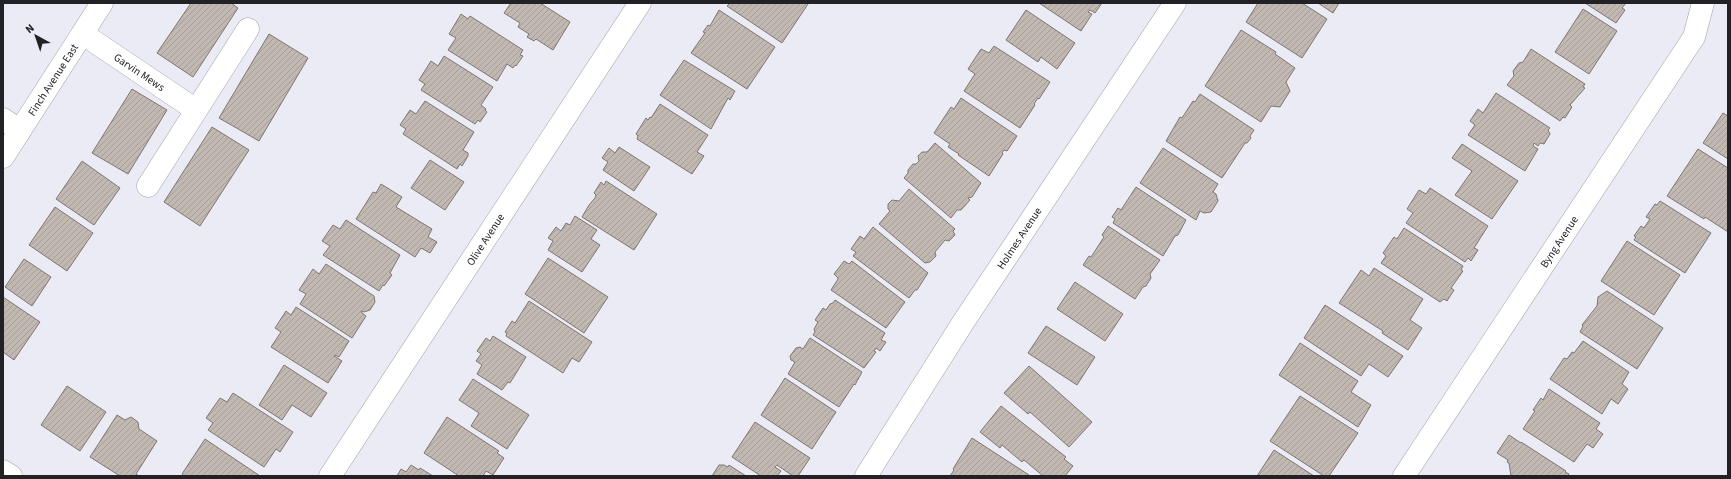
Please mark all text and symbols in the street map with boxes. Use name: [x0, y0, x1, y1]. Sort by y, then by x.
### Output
north arrow: [16, 16, 56, 56]
text: N: [22, 21, 38, 37]
street label: Finch Avenue East: [24, 41, 82, 119]
street label: Garvin Mews: [111, 50, 168, 95]
street label: Holmes Avenue: [994, 204, 1046, 272]
street label: Olive Avenue: [463, 210, 508, 269]
street label: Byng Avenue: [1537, 213, 1582, 271]

